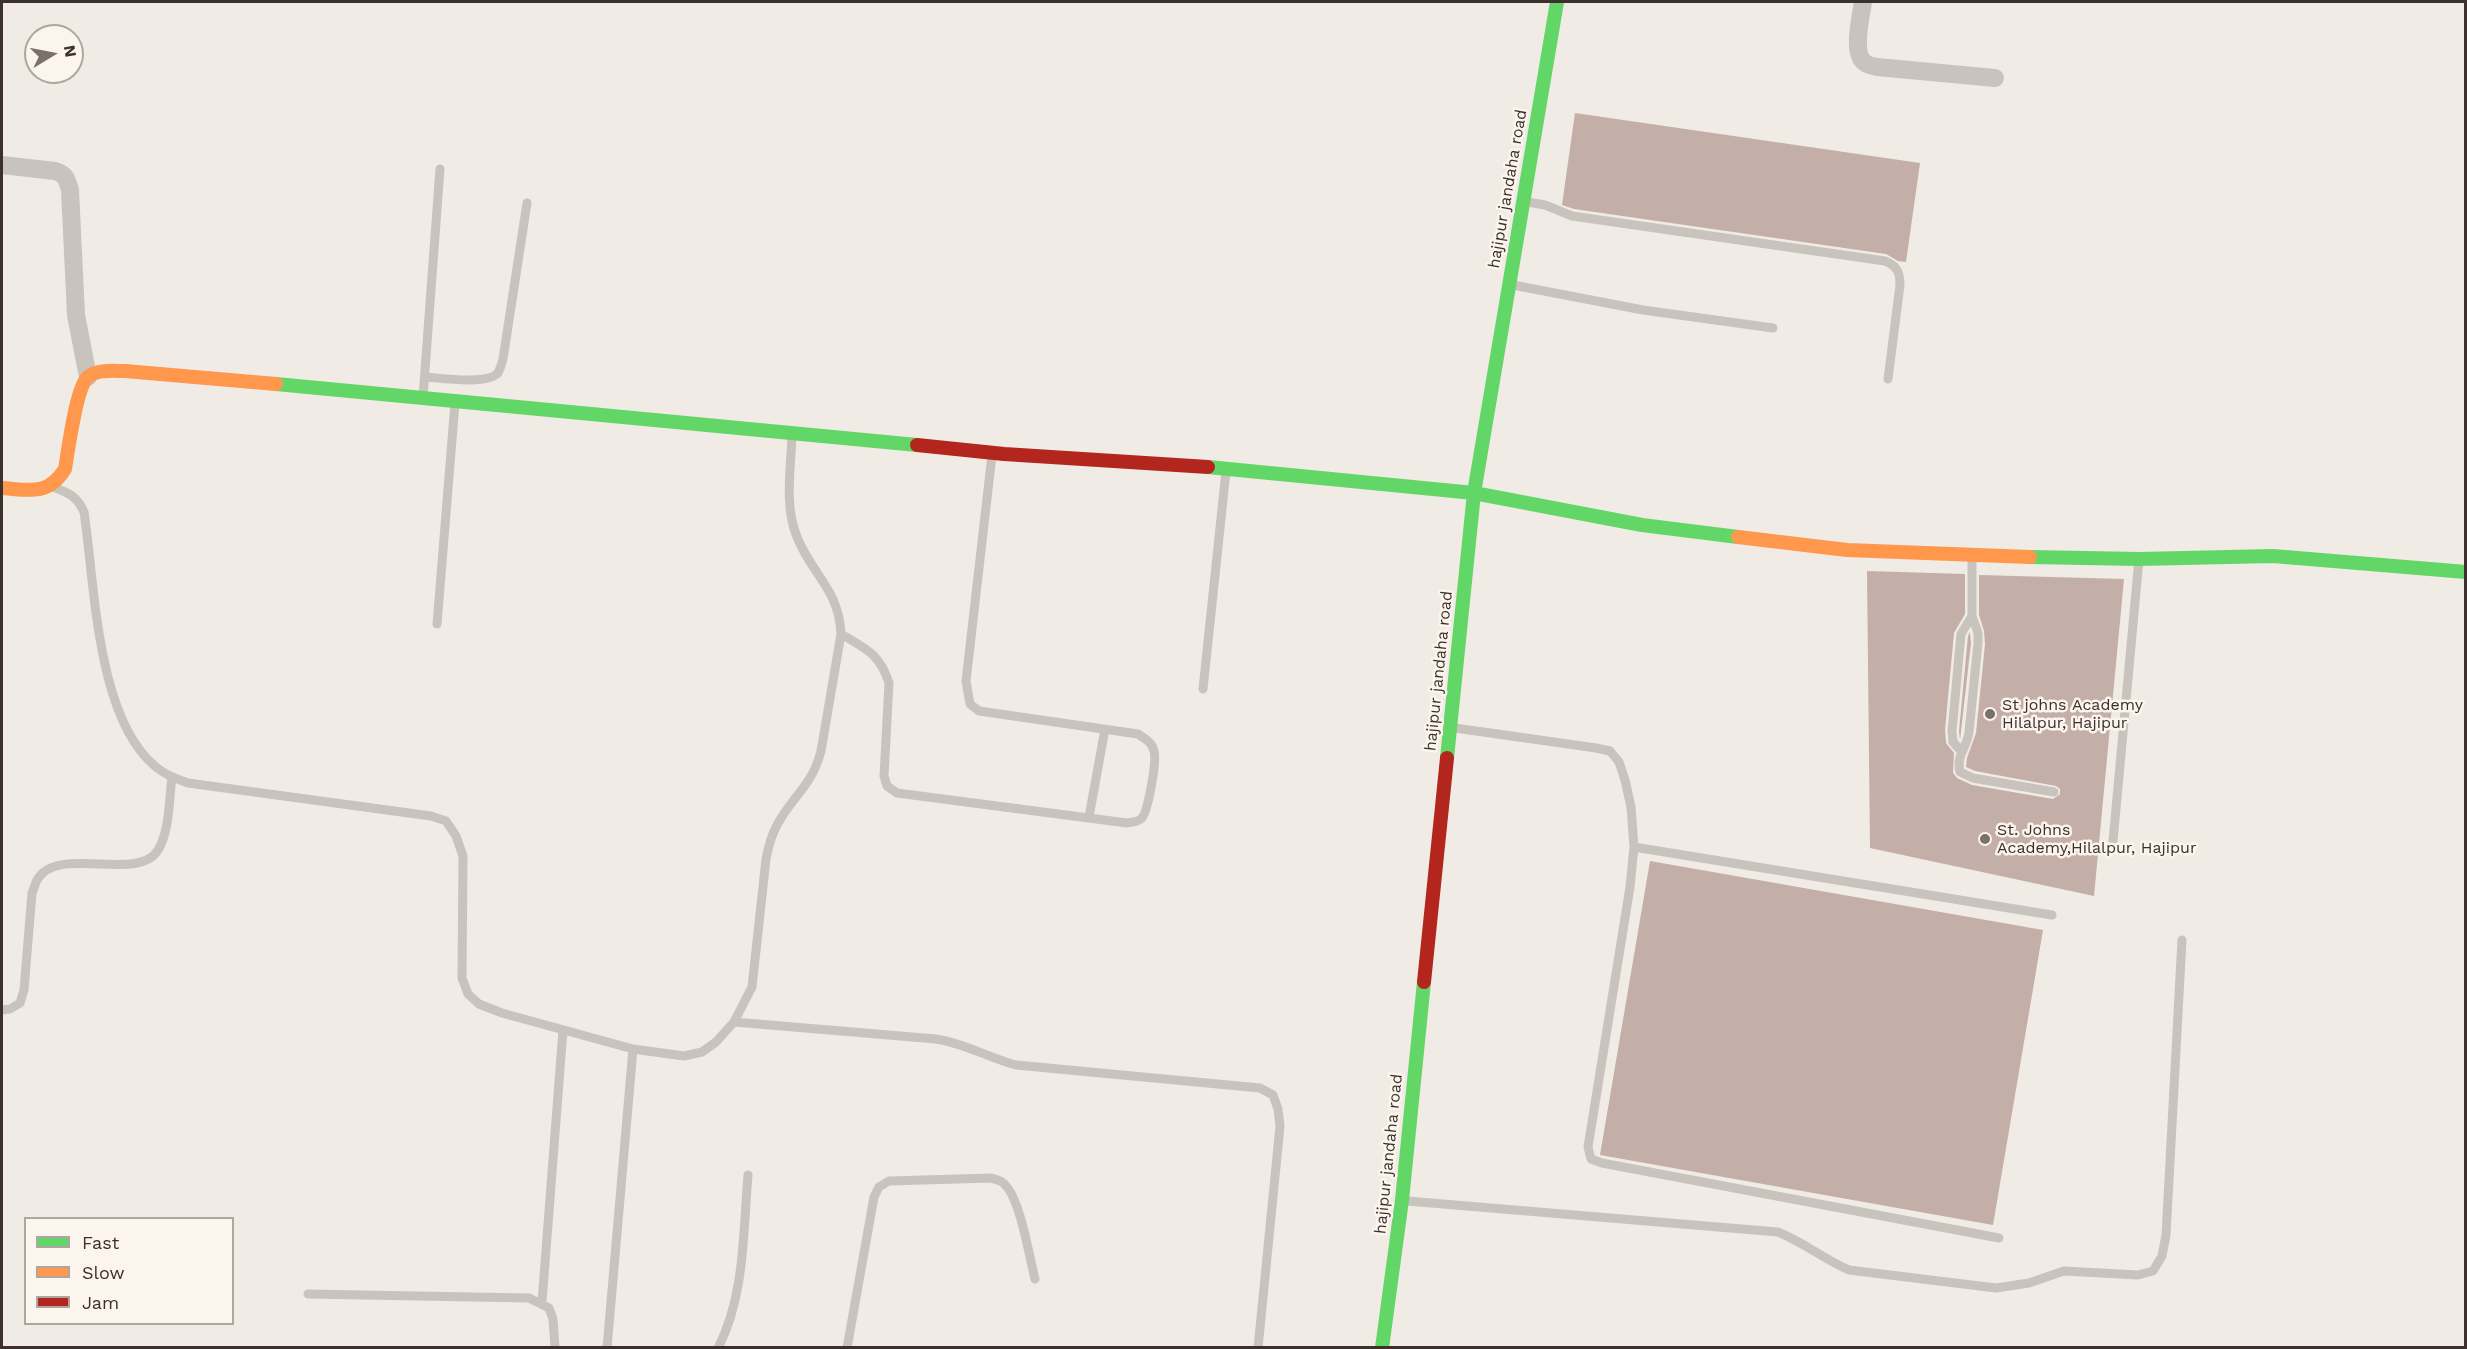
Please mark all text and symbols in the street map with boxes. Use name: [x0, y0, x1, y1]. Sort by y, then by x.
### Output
north arrow: [24, 24, 84, 84]
text: N: [60, 44, 81, 59]
street label: hajipur jandaha road: [1485, 108, 1531, 270]
street label: hajipur jandaha road: [1421, 590, 1457, 752]
place label: St johns Academy Hilalpur, Hajipur: [2002, 695, 2143, 733]
marker: St johns Academy Hilalpur, Hajipur: [1983, 707, 1997, 721]
place label: St. Johns Academy,Hilalpur, Hajipur: [1997, 820, 2196, 858]
marker: St. Johns Academy,Hilalpur, Hajipur: [1978, 832, 1992, 846]
street label: hajipur jandaha road: [1371, 1073, 1407, 1235]
legend: [24, 1217, 234, 1325]
text: Fast: [82, 1232, 119, 1253]
text: Slow: [82, 1262, 125, 1283]
text: Jam: [82, 1292, 119, 1313]

